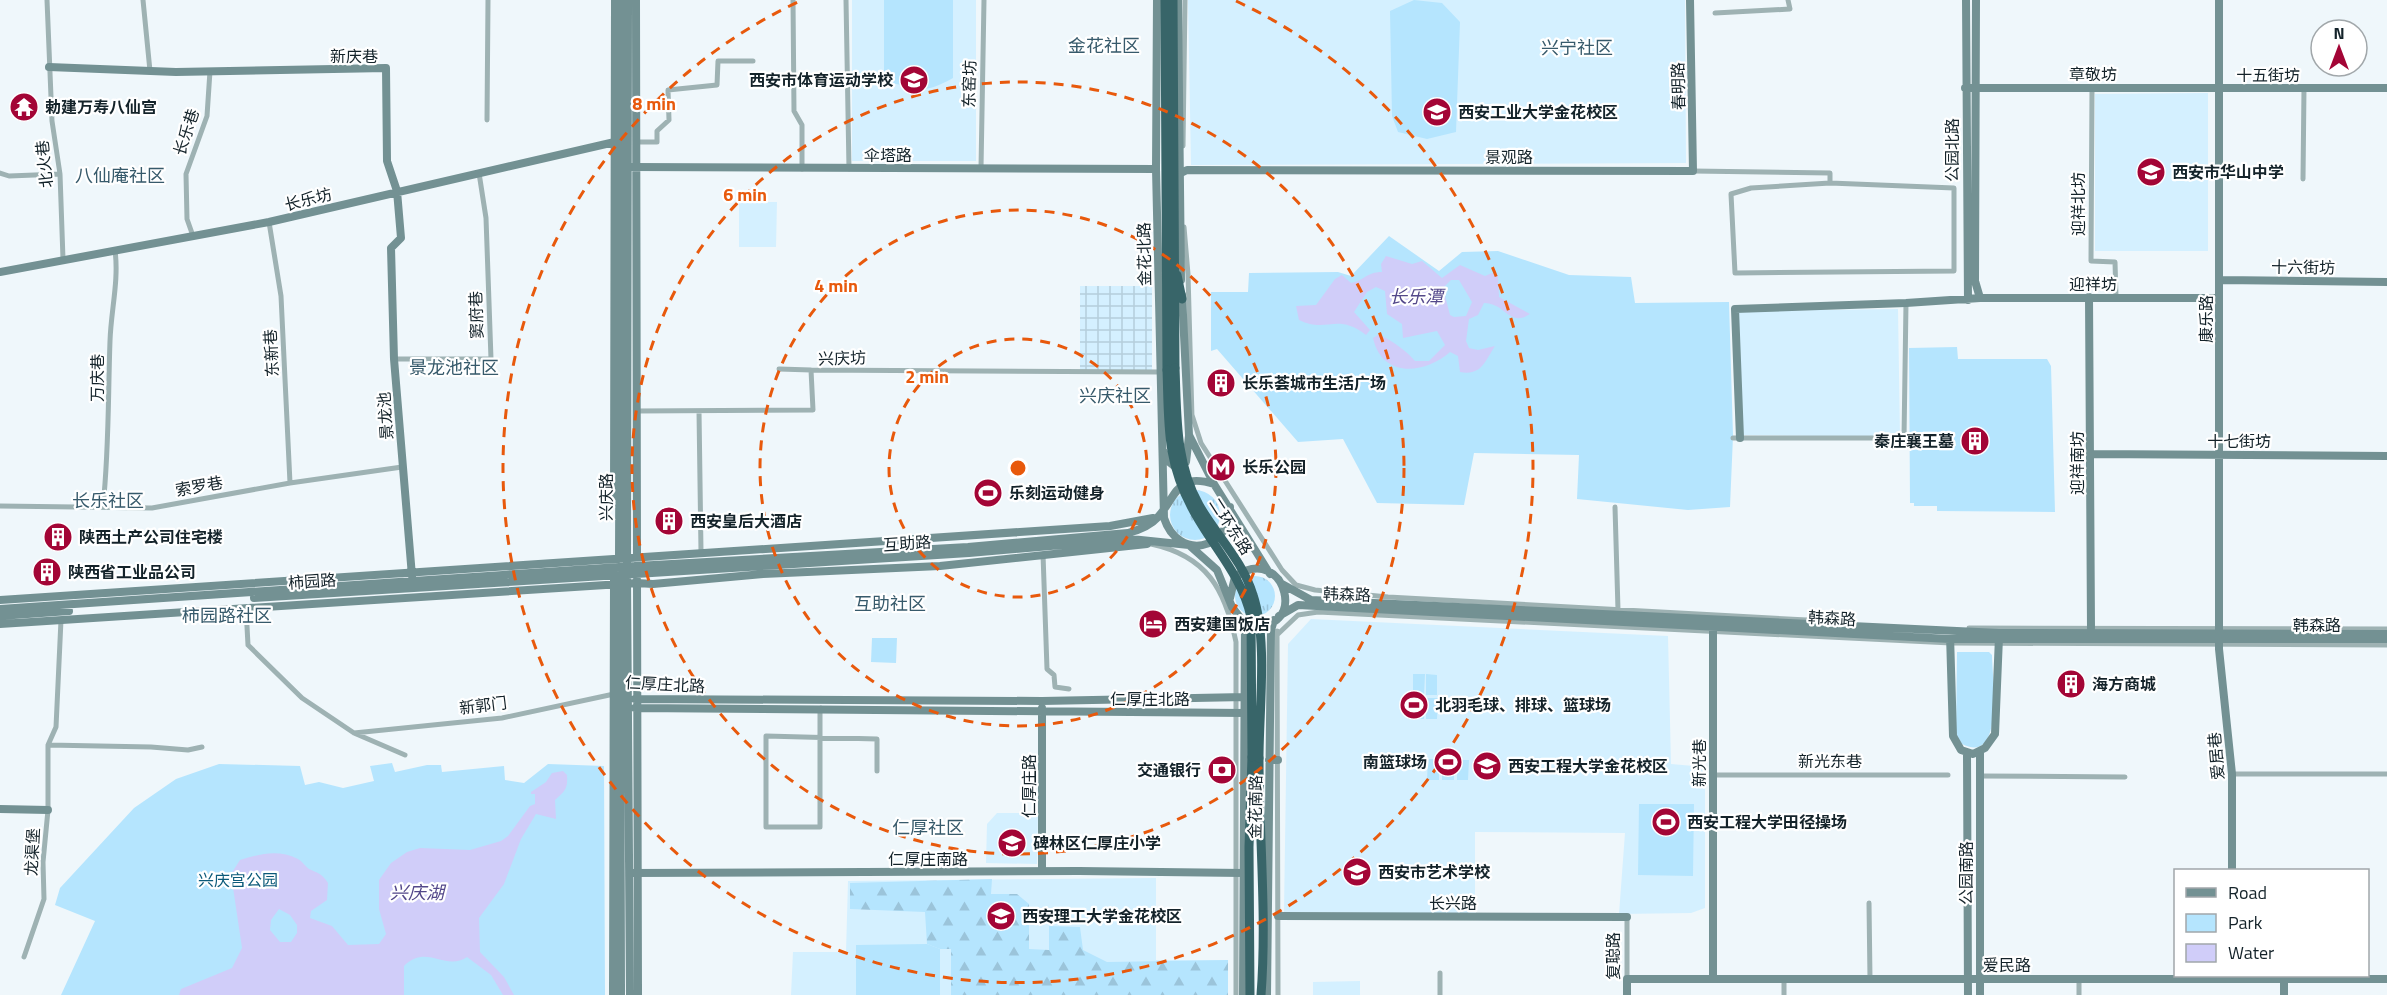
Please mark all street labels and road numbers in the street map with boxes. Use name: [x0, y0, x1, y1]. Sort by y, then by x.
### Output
street label: 新庆巷: [330, 44, 378, 68]
street label: 东窑坊: [957, 60, 981, 108]
street label: 春明路: [1666, 62, 1690, 110]
street label: 章敬坊: [2069, 62, 2117, 86]
street label: 十五街坊: [2236, 63, 2300, 87]
street label: 长乐巷: [167, 105, 205, 159]
street label: 公园北路: [1940, 118, 1964, 182]
street label: 北火巷: [30, 139, 58, 189]
street label: 伞塔路: [864, 143, 912, 167]
street label: 景观路: [1485, 145, 1533, 169]
street label: 迎祥北坊: [2066, 172, 2090, 236]
street label: 长乐坊: [282, 182, 334, 216]
street label: 金花北路: [1131, 222, 1157, 286]
street label: 十六街坊: [2271, 254, 2335, 280]
street label: 迎祥坊: [2069, 272, 2117, 296]
street label: 窦府巷: [463, 291, 489, 339]
street label: 康乐路: [2194, 295, 2218, 343]
street label: 东新巷: [258, 328, 284, 378]
street label: 兴庆坊: [818, 345, 866, 371]
street label: 万庆巷: [85, 354, 109, 402]
street label: 景龙池: [371, 391, 399, 441]
street label: 十七街坊: [2207, 429, 2271, 453]
street label: 迎祥南坊: [2065, 431, 2089, 495]
street label: 索罗巷: [173, 470, 225, 502]
street label: 兴庆路: [594, 473, 618, 521]
street label: 二环东路: [1204, 493, 1258, 559]
street label: 互助路: [882, 529, 932, 557]
street label: 柿园路: [287, 567, 337, 595]
street label: 韩森路: [1323, 581, 1371, 607]
street label: 韩森路: [1807, 605, 1857, 631]
street label: 韩森路: [2293, 613, 2341, 637]
street label: 仁厚庄北路: [624, 670, 706, 698]
street label: 仁厚庄北路: [1110, 687, 1190, 711]
street label: 新郭门: [458, 690, 508, 720]
street label: 爱居巷: [2202, 731, 2230, 781]
street label: 新光巷: [1687, 739, 1711, 787]
street label: 新光东巷: [1798, 749, 1862, 773]
street label: 仁厚庄路: [1017, 754, 1041, 818]
street label: 金花南路: [1242, 775, 1268, 839]
street label: 龙渠堡: [19, 827, 45, 877]
street label: 公园南路: [1954, 841, 1978, 905]
street label: 仁厚庄南路: [888, 847, 968, 871]
street label: 长兴路: [1429, 891, 1477, 915]
street label: 复聪路: [1601, 932, 1625, 980]
street label: 爱民路: [1983, 953, 2031, 977]

